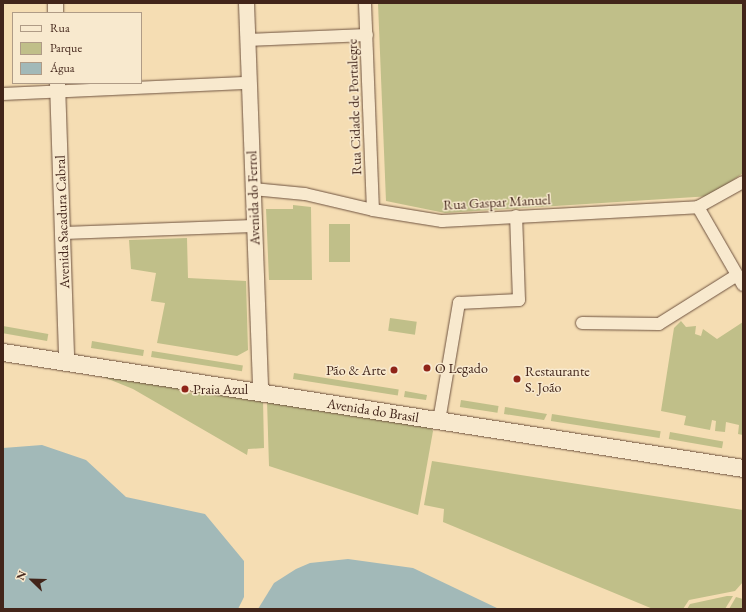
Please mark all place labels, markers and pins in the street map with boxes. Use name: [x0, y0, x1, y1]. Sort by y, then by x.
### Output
place label: O Legado: [435, 360, 488, 376]
place label: Pão & Arte: [326, 362, 386, 378]
marker: O Legado: [422, 363, 432, 373]
place label: Restaurante S. João: [525, 363, 590, 396]
marker: Pão & Arte: [389, 365, 399, 375]
marker: Restaurante S. João: [512, 374, 522, 384]
place label: Praia Azul: [193, 381, 248, 397]
marker: Praia Azul: [180, 384, 190, 394]

